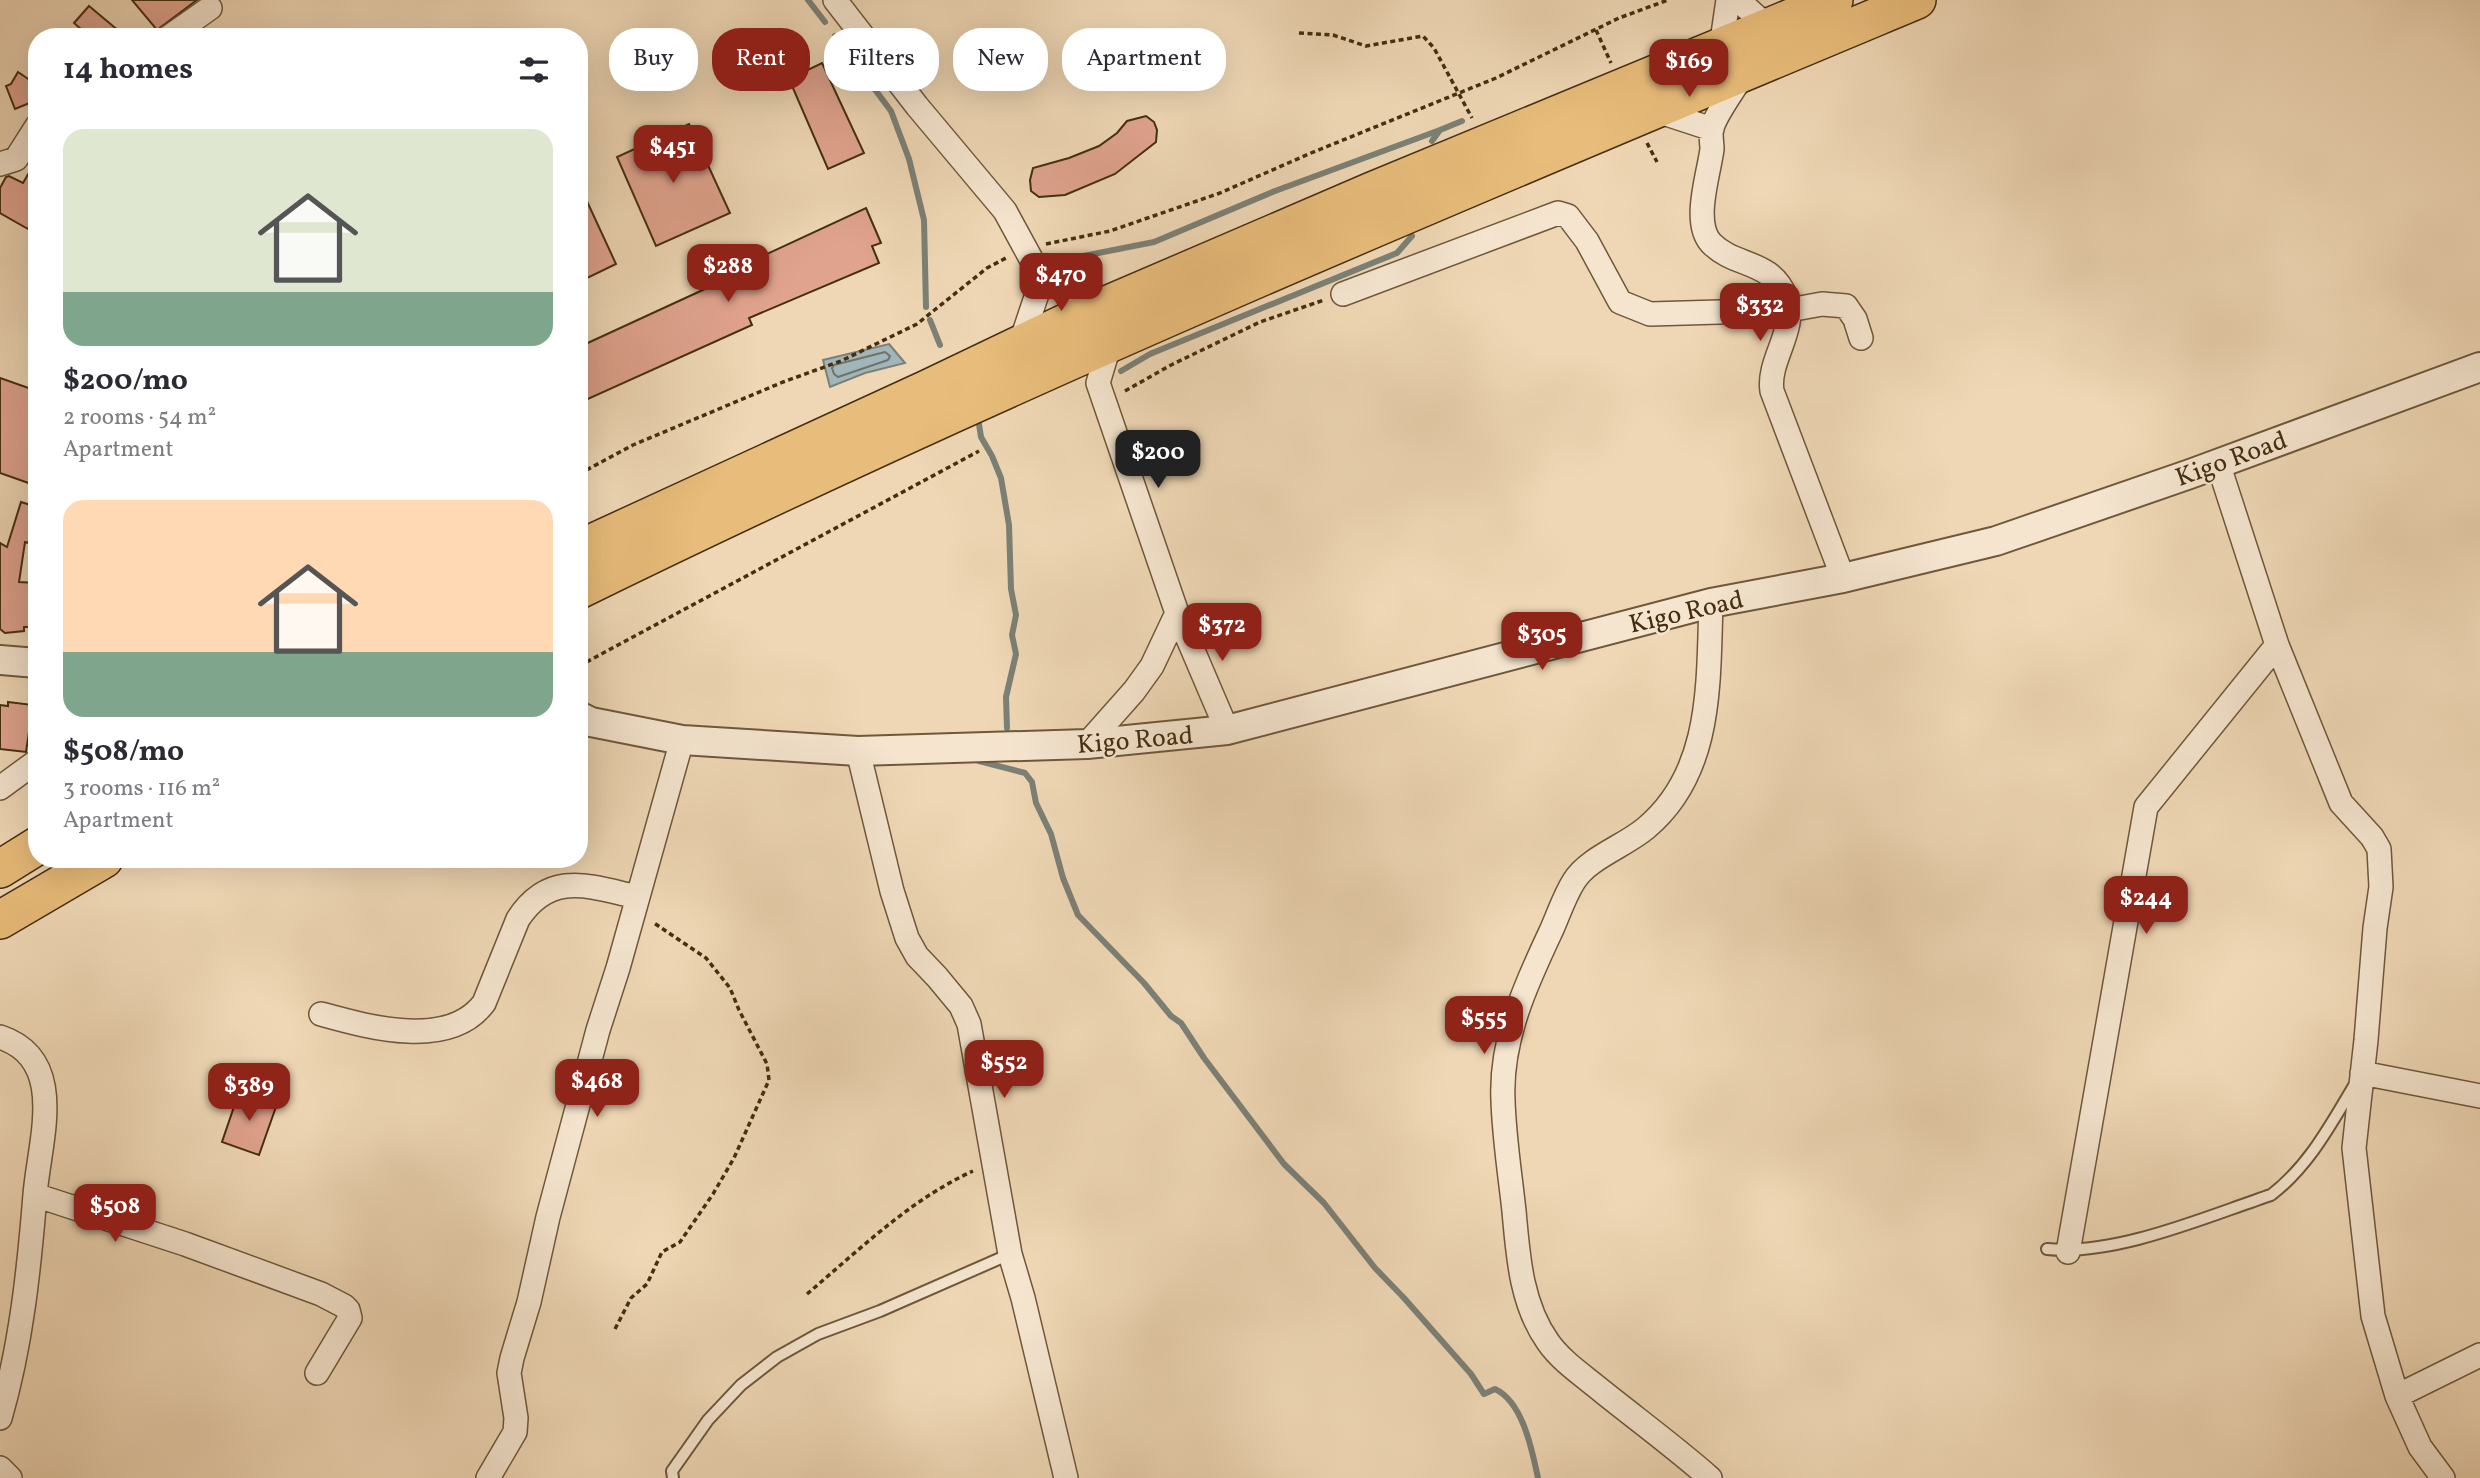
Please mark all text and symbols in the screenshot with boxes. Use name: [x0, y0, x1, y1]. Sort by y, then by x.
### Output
chip: Buy: [609, 28, 698, 91]
chip: Rent: [712, 28, 810, 91]
chip: Filters: [824, 28, 939, 91]
chip: New: [953, 28, 1048, 91]
chip: Apartment: [1062, 28, 1226, 91]
pin: $169: [1648, 40, 1730, 99]
text: $169: [1665, 46, 1713, 78]
text: 14 homes: [63, 49, 193, 91]
icon: filters: [515, 51, 553, 89]
pin: $451: [632, 125, 714, 185]
text: $451: [650, 132, 696, 164]
icon: home: [245, 175, 371, 301]
pin: $288: [687, 244, 769, 304]
text: $288: [703, 251, 753, 283]
pin: $470: [1020, 254, 1102, 313]
text: $470: [1036, 260, 1086, 292]
pin: $332: [1719, 284, 1801, 343]
text: $332: [1736, 290, 1784, 322]
text: $200/mo: [63, 360, 188, 402]
text: 2 rooms · 54 m²: [63, 402, 216, 434]
street label: Kigo Road: [2171, 423, 2293, 497]
pin: $200: [1117, 430, 1199, 490]
text: Apartment: [63, 434, 174, 466]
text: $200: [1131, 437, 1185, 469]
icon: home: [245, 546, 371, 672]
street label: Kigo Road: [1626, 582, 1747, 644]
pin: $372: [1181, 604, 1263, 663]
text: $372: [1198, 610, 1246, 642]
pin: $305: [1501, 612, 1583, 672]
text: $305: [1517, 619, 1567, 651]
street label: Kigo Road: [1076, 718, 1195, 764]
text: $508/mo: [63, 731, 184, 773]
text: 3 rooms · 116 m²: [63, 773, 220, 805]
text: Apartment: [63, 805, 174, 837]
pin: $244: [2105, 876, 2187, 936]
text: $244: [2120, 883, 2172, 915]
pin: $555: [1443, 996, 1525, 1056]
text: $555: [1461, 1003, 1507, 1035]
pin: $552: [963, 1040, 1045, 1100]
text: $552: [981, 1047, 1027, 1079]
pin: $468: [556, 1060, 638, 1119]
pin: $389: [208, 1064, 290, 1123]
text: $468: [571, 1066, 623, 1098]
text: $389: [224, 1070, 274, 1102]
pin: $508: [74, 1184, 156, 1244]
text: $508: [90, 1191, 140, 1223]

